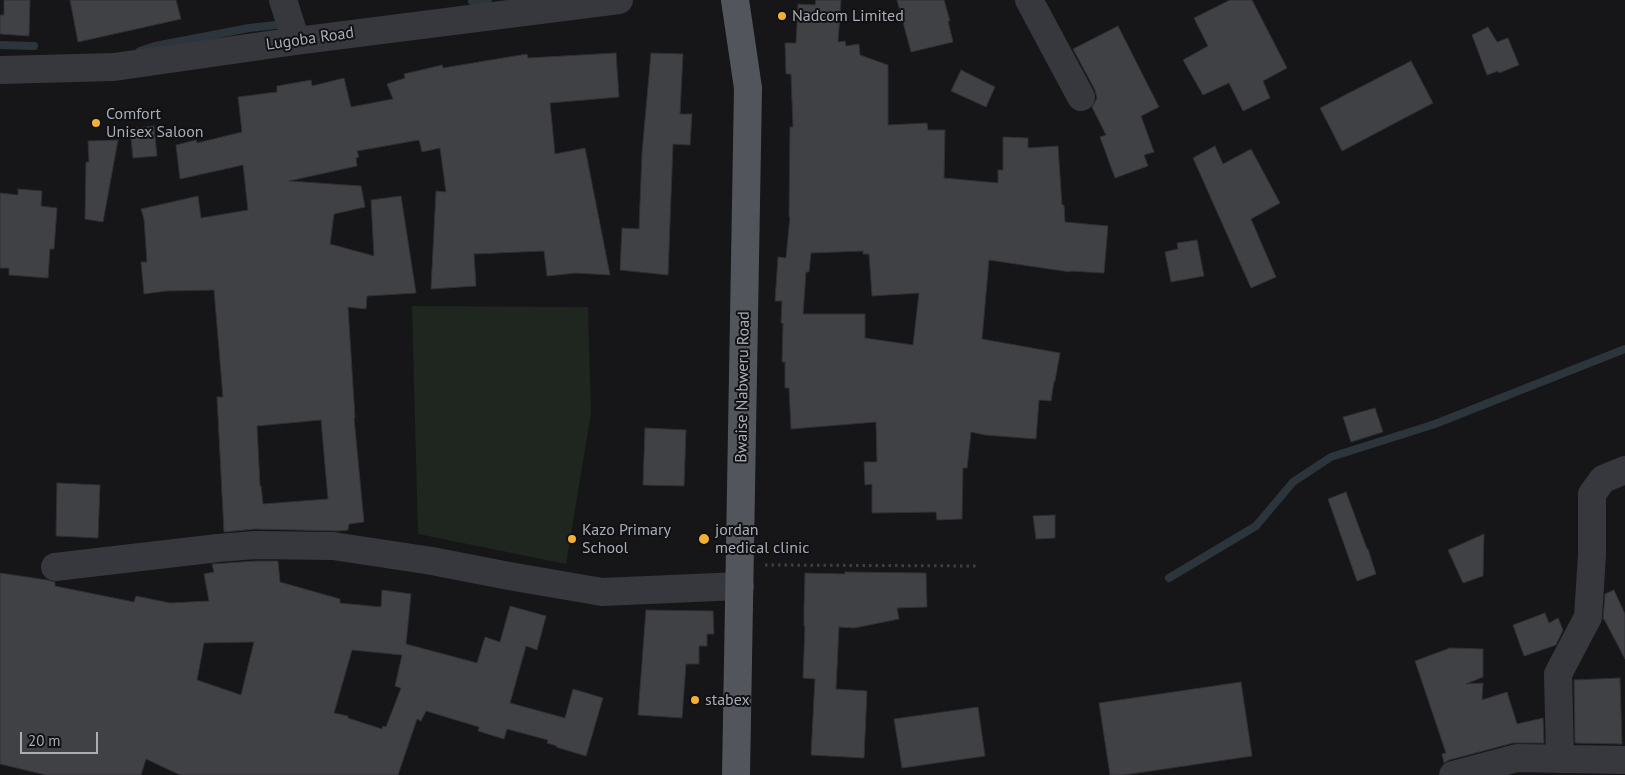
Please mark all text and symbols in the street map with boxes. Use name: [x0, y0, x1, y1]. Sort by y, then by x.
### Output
place label: Nadcom Limited: [792, 6, 904, 26]
marker: Nadcom Limited: [776, 10, 788, 22]
street label: Lugoba Road: [265, 23, 355, 55]
place label: Comfort Unisex Saloon: [106, 104, 203, 142]
marker: Comfort Unisex Saloon: [90, 117, 102, 129]
street label: Bwaise Nabweru Road: [732, 311, 754, 463]
place label: Kazo Primary School: [582, 520, 671, 558]
place label: jordan medical clinic: [715, 520, 810, 558]
marker: jordan medical clinic: [697, 532, 711, 546]
marker: Kazo Primary School: [566, 533, 578, 545]
place label: stabex: [705, 690, 750, 710]
marker: stabex: [689, 694, 701, 706]
scale bar: [22, 722, 100, 754]
text: 20 m: [28, 731, 61, 750]

